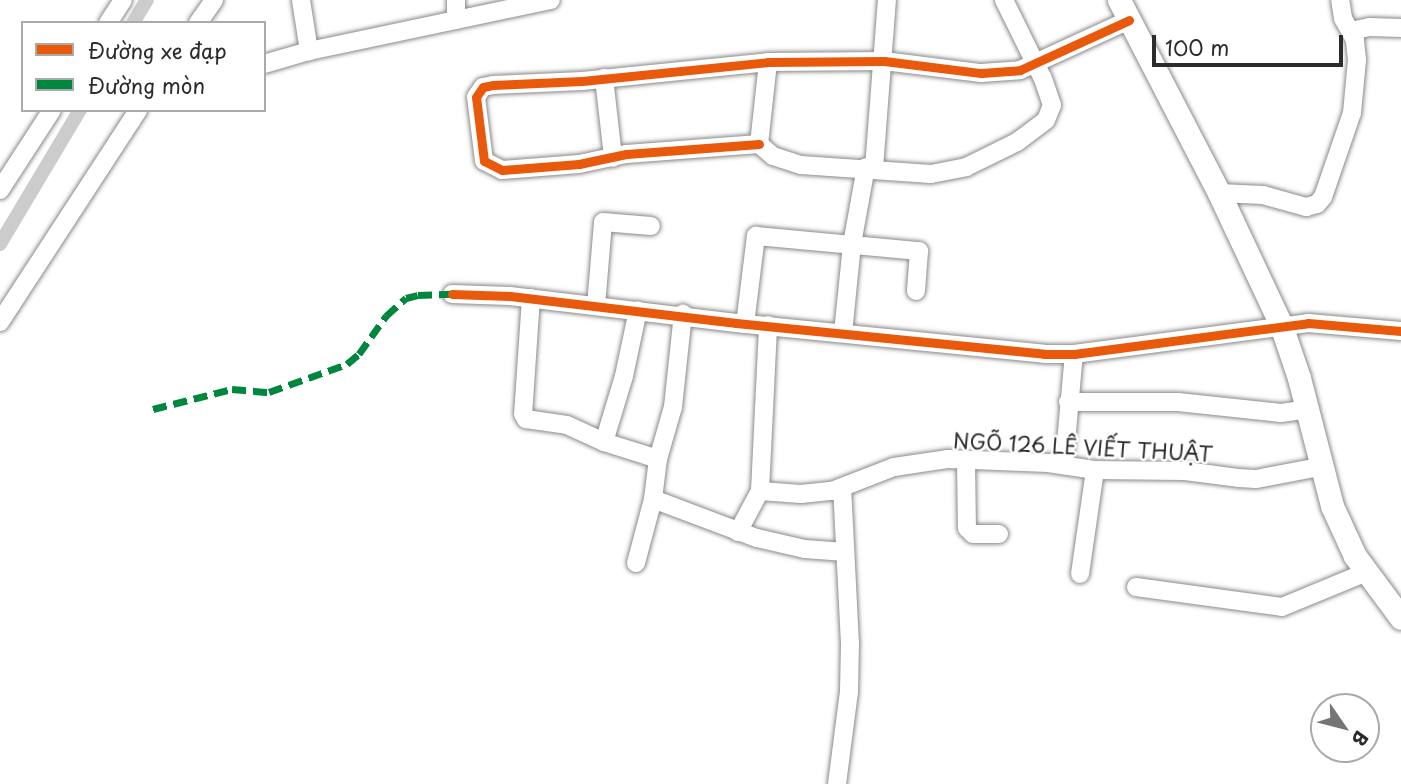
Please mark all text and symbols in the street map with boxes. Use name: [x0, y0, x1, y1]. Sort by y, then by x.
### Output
legend: [21, 21, 266, 112]
scale bar: [1156, 21, 1347, 65]
text: 100 m: [1165, 31, 1229, 63]
text: Đường xe đạp: [88, 34, 227, 66]
text: Đường mòn: [88, 69, 205, 101]
street label: NGÕ 126 LÊ VIẾT THUẬT: [949, 426, 1217, 466]
north arrow: [1310, 693, 1380, 763]
text: B: [1345, 726, 1376, 752]

